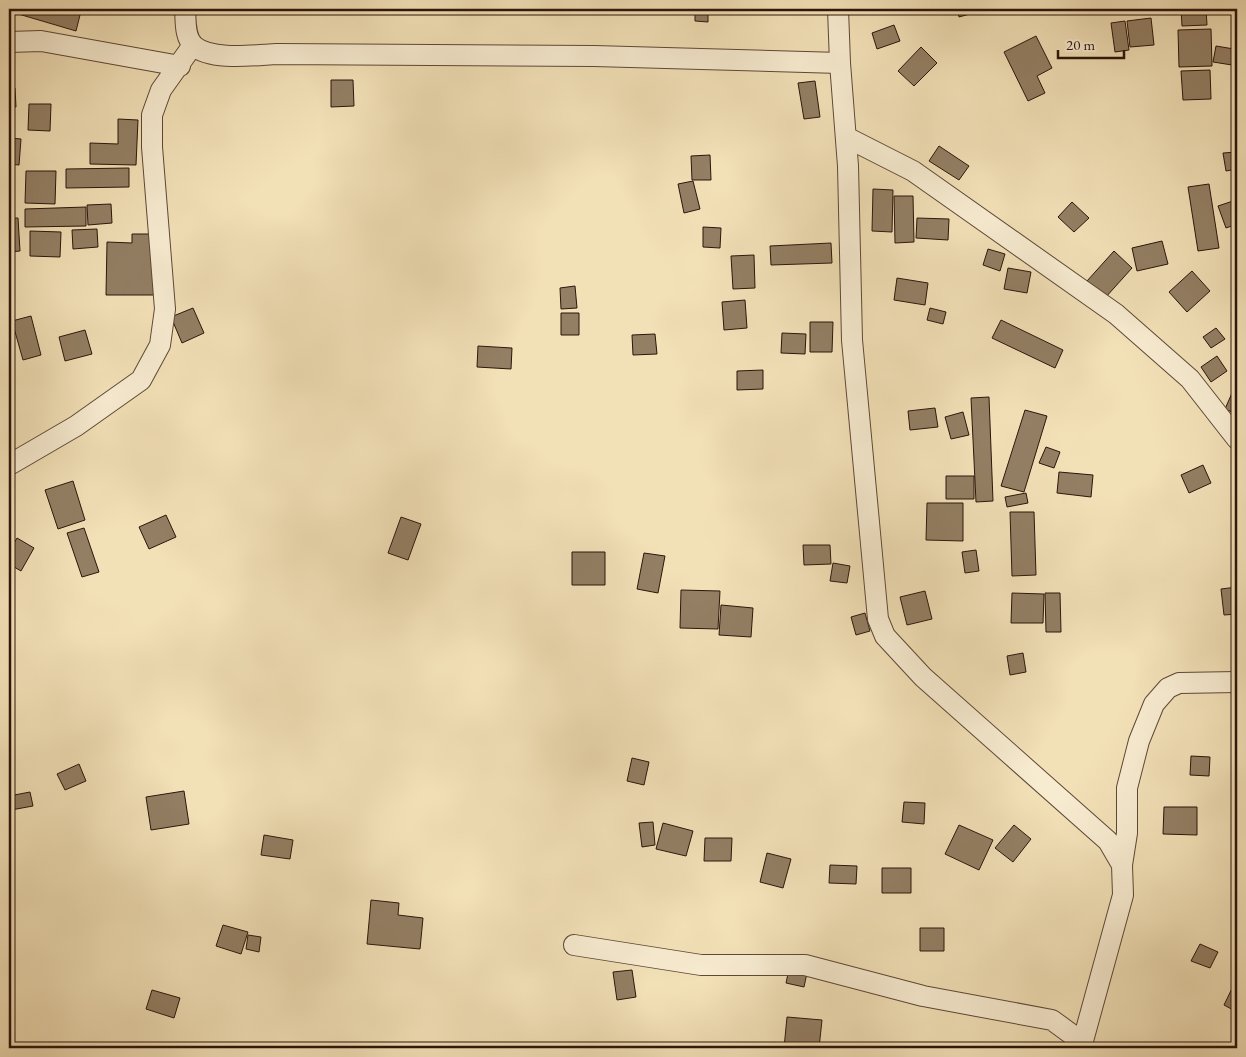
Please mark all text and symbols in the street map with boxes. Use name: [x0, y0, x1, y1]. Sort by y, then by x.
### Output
scale bar: [1058, 28, 1125, 60]
text: 20 m: [1066, 35, 1095, 54]

